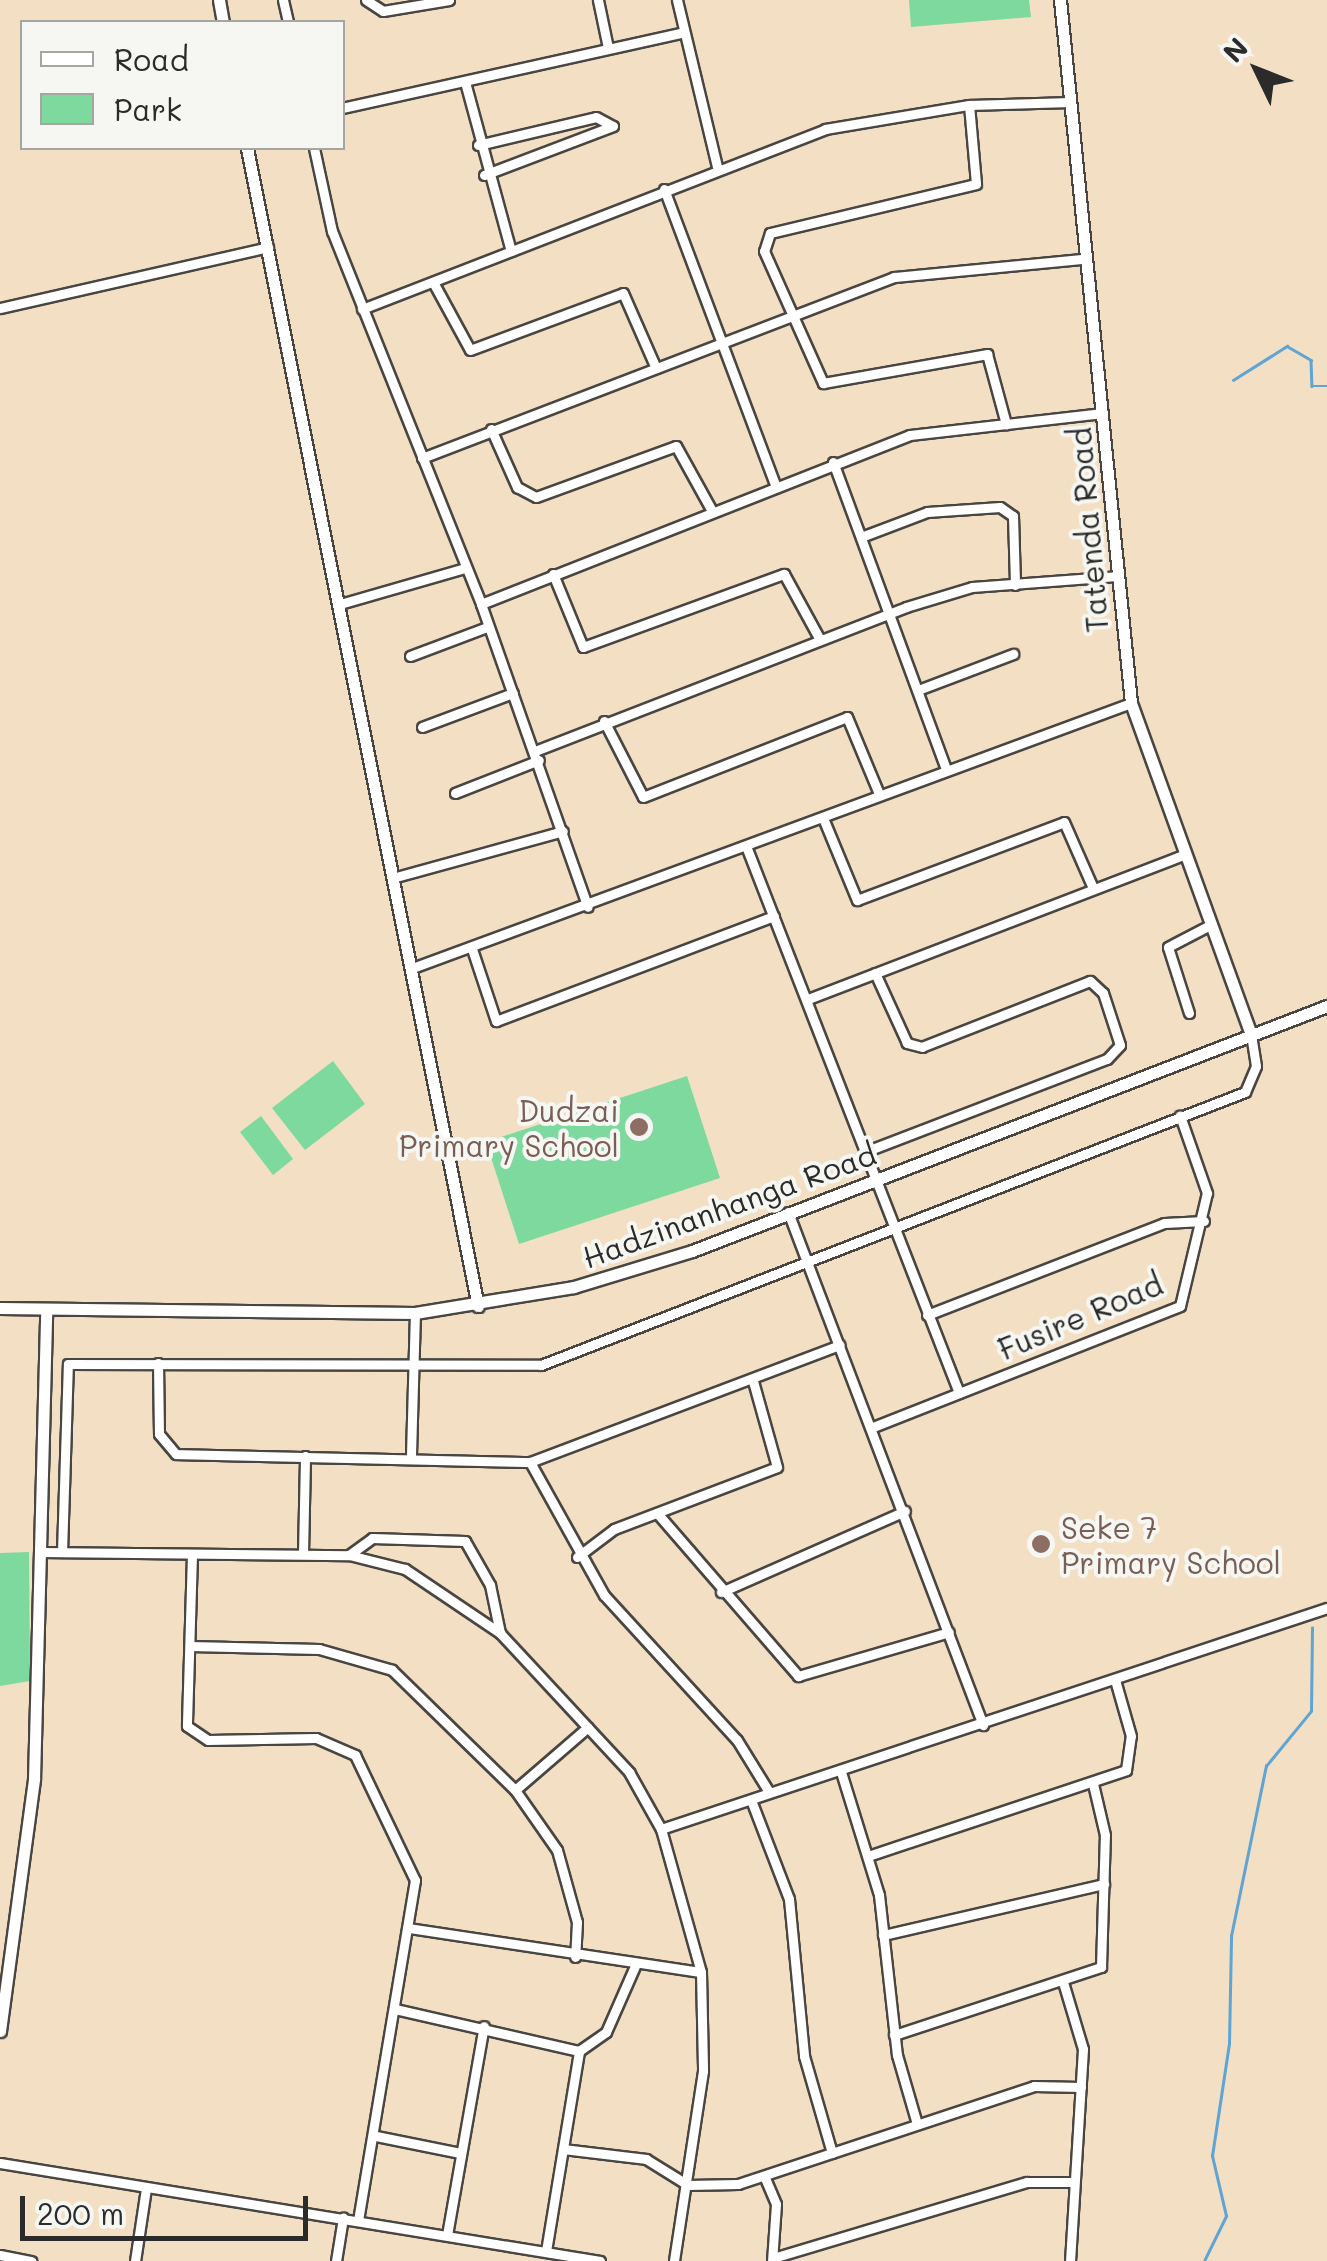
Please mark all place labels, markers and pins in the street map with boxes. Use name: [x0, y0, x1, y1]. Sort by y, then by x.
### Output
place label: Dudzai Primary School: [399, 1092, 619, 1162]
marker: Dudzai Primary School: [628, 1116, 650, 1138]
place label: Seke 7 Primary School: [1061, 1509, 1281, 1580]
marker: Seke 7 Primary School: [1030, 1533, 1052, 1555]

